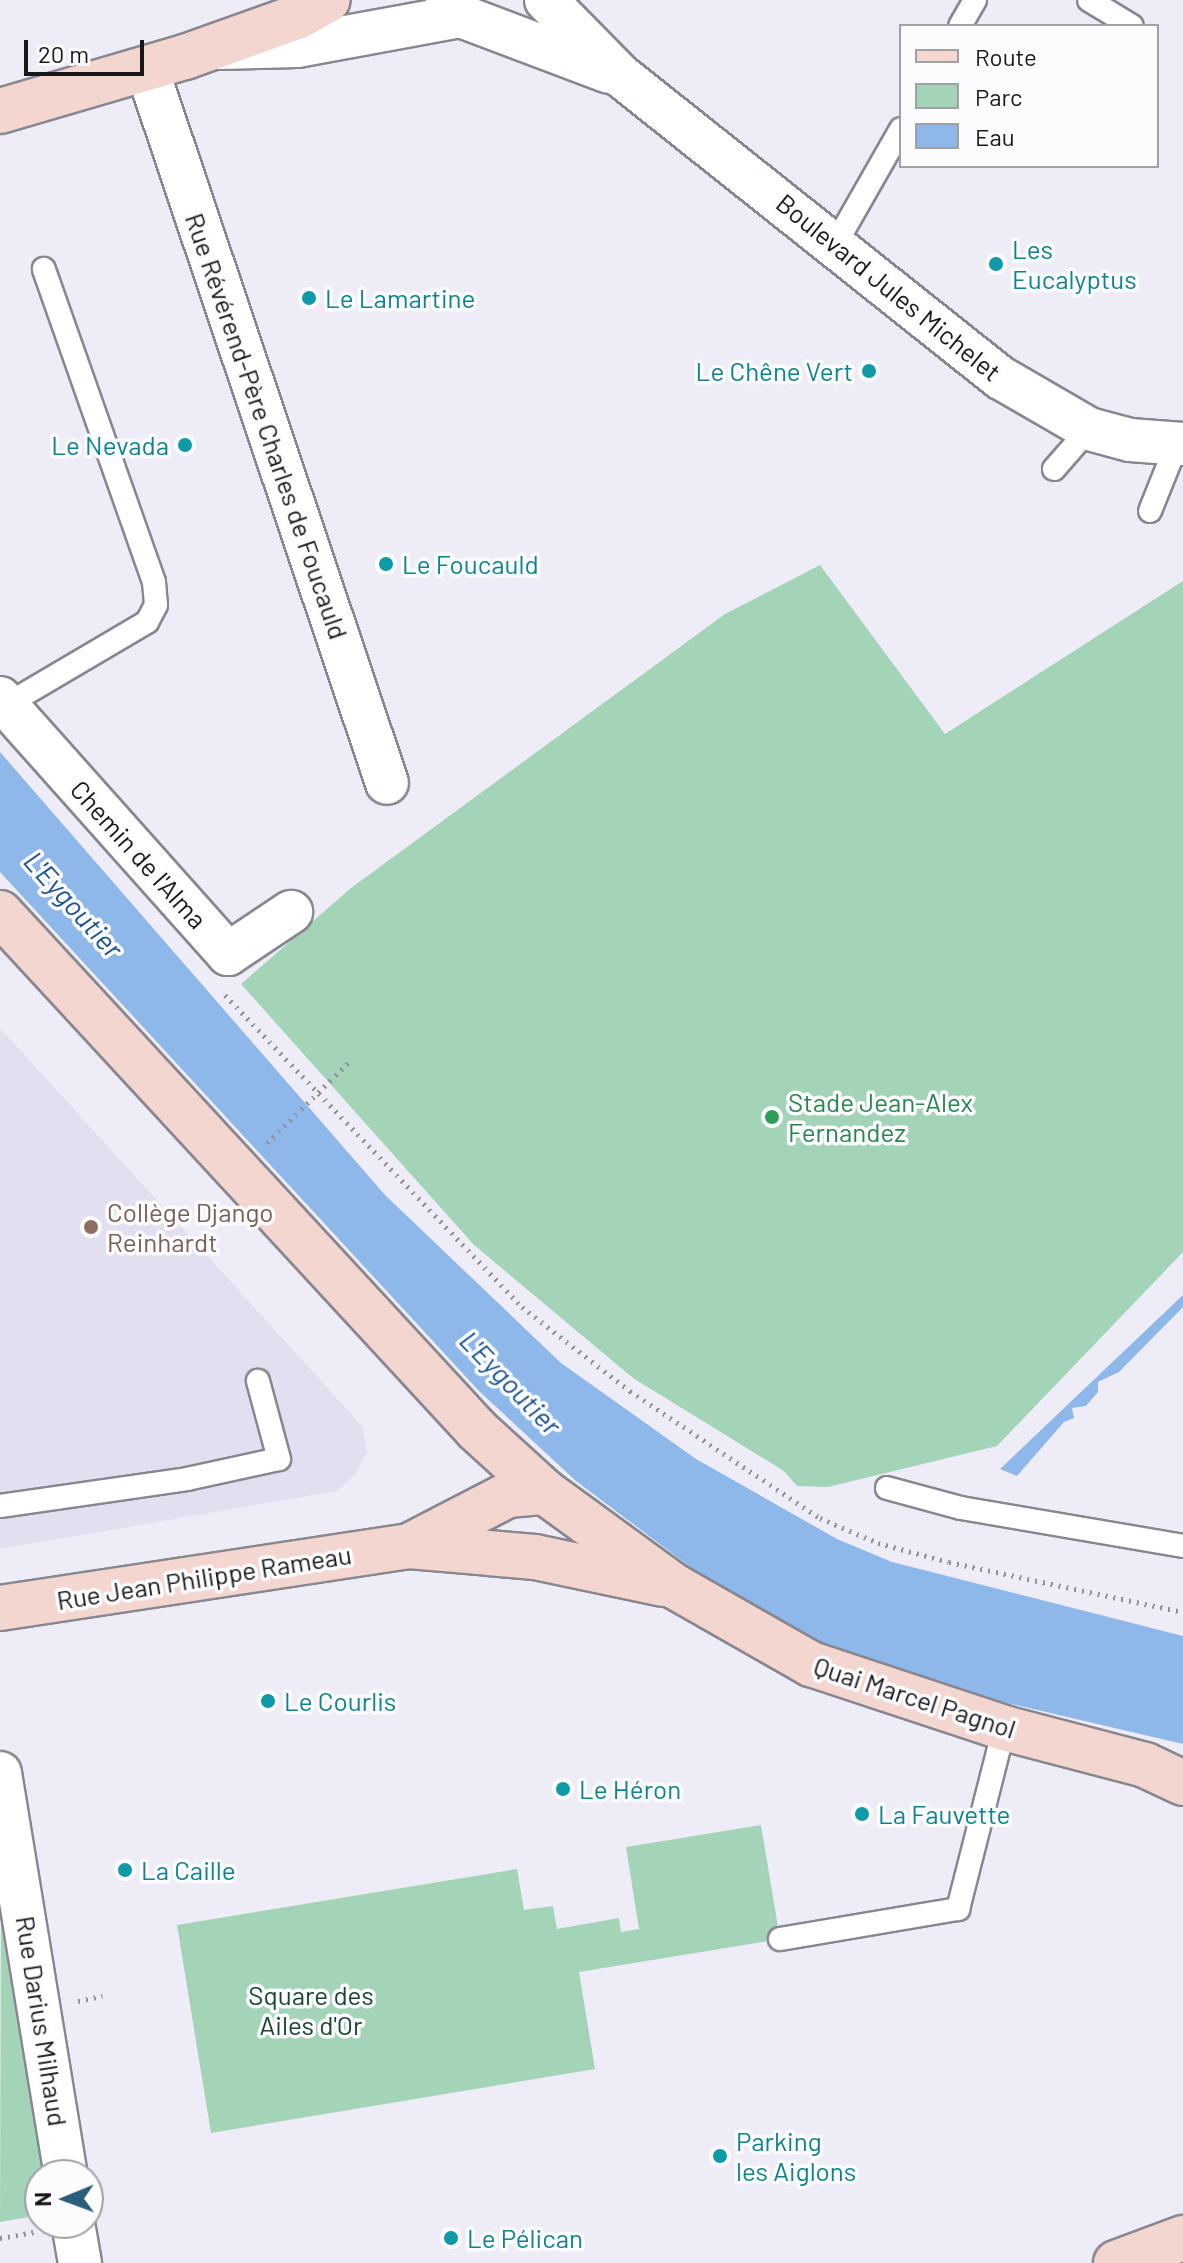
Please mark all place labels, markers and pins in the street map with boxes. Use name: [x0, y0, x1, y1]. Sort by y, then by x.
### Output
place label: Les Eucalyptus: [1012, 233, 1137, 294]
marker: Les Eucalyptus: [987, 255, 1005, 273]
place label: Le Lamartine: [325, 282, 475, 314]
marker: Le Lamartine: [300, 289, 318, 307]
place label: Le Chêne Vert: [696, 355, 853, 387]
marker: Le Chêne Vert: [860, 362, 878, 380]
place label: Le Nevada: [51, 429, 169, 461]
marker: Le Nevada: [176, 436, 194, 454]
place label: Le Foucauld: [402, 548, 539, 580]
marker: Le Foucauld: [377, 555, 395, 573]
place label: Stade Jean-Alex Fernandez: [788, 1086, 973, 1148]
marker: Stade Jean-Alex Fernandez: [763, 1108, 781, 1126]
place label: Collège Django Reinhardt: [107, 1196, 274, 1258]
marker: Collège Django Reinhardt: [82, 1218, 100, 1236]
place label: Le Courlis: [284, 1685, 396, 1717]
marker: Le Courlis: [259, 1692, 277, 1710]
place label: Le Héron: [579, 1773, 681, 1805]
marker: Le Héron: [554, 1780, 572, 1798]
place label: La Fauvette: [878, 1798, 1010, 1830]
marker: La Fauvette: [853, 1805, 871, 1823]
place label: La Caille: [141, 1854, 236, 1886]
marker: La Caille: [116, 1861, 134, 1879]
place label: Parking les Aiglons: [736, 2125, 856, 2186]
marker: Parking les Aiglons: [711, 2147, 729, 2165]
place label: Le Pélican: [467, 2222, 583, 2254]
marker: Le Pélican: [442, 2229, 460, 2247]

